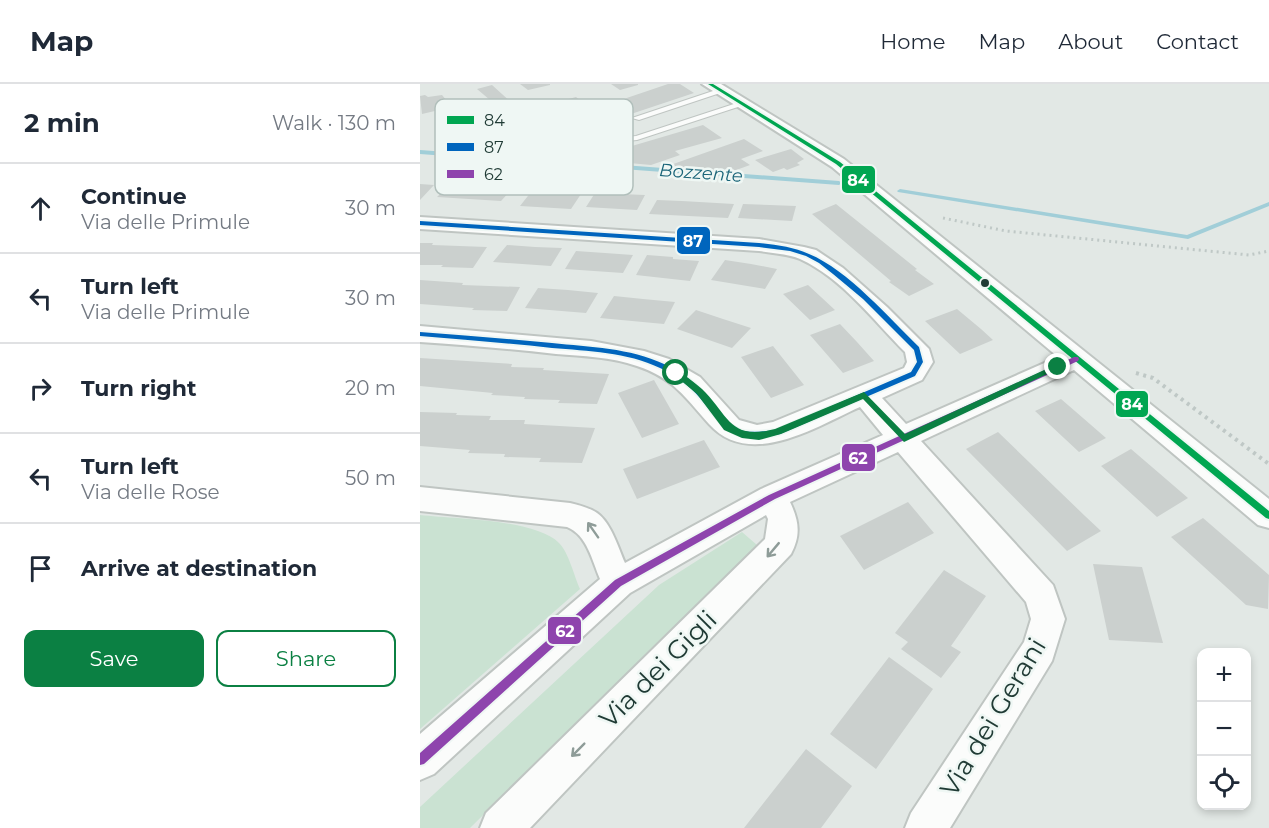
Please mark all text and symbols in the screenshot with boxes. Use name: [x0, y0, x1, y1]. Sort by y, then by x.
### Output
text: Map: [30, 24, 93, 58]
text: Home: [880, 29, 945, 54]
text: Map: [978, 29, 1025, 54]
text: About: [1058, 29, 1123, 54]
text: Contact: [1156, 29, 1239, 54]
legend: [435, 99, 633, 195]
text: 2 min: [24, 107, 100, 139]
text: Walk · 130 m: [272, 111, 396, 135]
text: 84: [484, 111, 505, 130]
text: 87: [484, 138, 504, 157]
water label: Bozzente: [658, 159, 744, 187]
text: 62: [484, 165, 503, 184]
line badge: 84: [841, 165, 876, 194]
text: 84: [847, 171, 869, 190]
text: Continue: [81, 183, 187, 210]
icon: ahead: [24, 192, 57, 225]
text: 30 m: [345, 196, 396, 220]
text: Via delle Primule: [81, 210, 250, 234]
line badge: 87: [676, 226, 711, 255]
text: 87: [683, 232, 703, 251]
text: Turn left: [81, 273, 179, 300]
unlabelled marker: [979, 277, 991, 289]
icon: left: [24, 282, 57, 315]
text: 30 m: [345, 286, 396, 310]
text: Via delle Primule: [81, 300, 250, 324]
route end: [1044, 353, 1070, 379]
route start: [662, 359, 688, 385]
icon: right: [24, 372, 57, 405]
text: Turn right: [81, 375, 196, 402]
text: 20 m: [345, 376, 396, 400]
line badge: 84: [1115, 390, 1149, 418]
text: 84: [1121, 395, 1143, 414]
line badge: 62: [841, 443, 876, 472]
text: 62: [848, 449, 868, 468]
text: Turn left: [81, 453, 179, 480]
icon: left: [24, 462, 57, 495]
text: 50 m: [345, 466, 396, 490]
text: Via delle Rose: [81, 480, 220, 504]
one-way arrow: [587, 523, 599, 539]
one-way arrow: [767, 542, 781, 558]
icon: arrive: [24, 552, 57, 585]
text: Arrive at destination: [81, 555, 317, 582]
street label: Via dei Gigli: [593, 604, 723, 734]
line badge: 62: [547, 616, 582, 645]
text: 62: [555, 622, 575, 641]
button: Save: [24, 630, 204, 687]
button: Share: [216, 630, 396, 687]
street label: Via dei Gerani: [933, 632, 1053, 802]
map controls: [1197, 648, 1251, 810]
button: +: [1197, 648, 1251, 702]
button: −: [1197, 702, 1251, 756]
one-way arrow: [571, 742, 586, 757]
button: locate: [1197, 756, 1251, 810]

